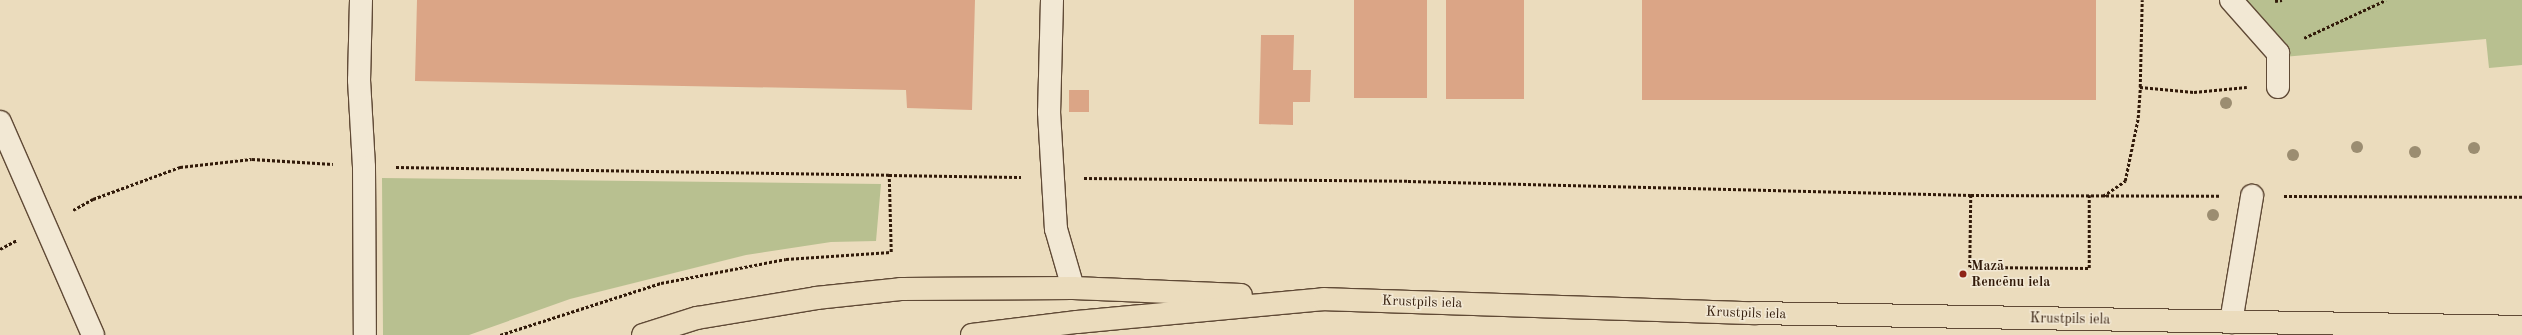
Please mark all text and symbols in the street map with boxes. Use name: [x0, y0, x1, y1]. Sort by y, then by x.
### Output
place label: Mazā Rencēnu iela: [1971, 258, 2050, 290]
marker: Mazā Rencēnu iela: [1958, 269, 1968, 279]
street label: Krustpils iela: [1381, 292, 1463, 312]
street label: Krustpils iela: [1705, 303, 1787, 323]
street label: Krustpils iela: [2030, 310, 2110, 328]

